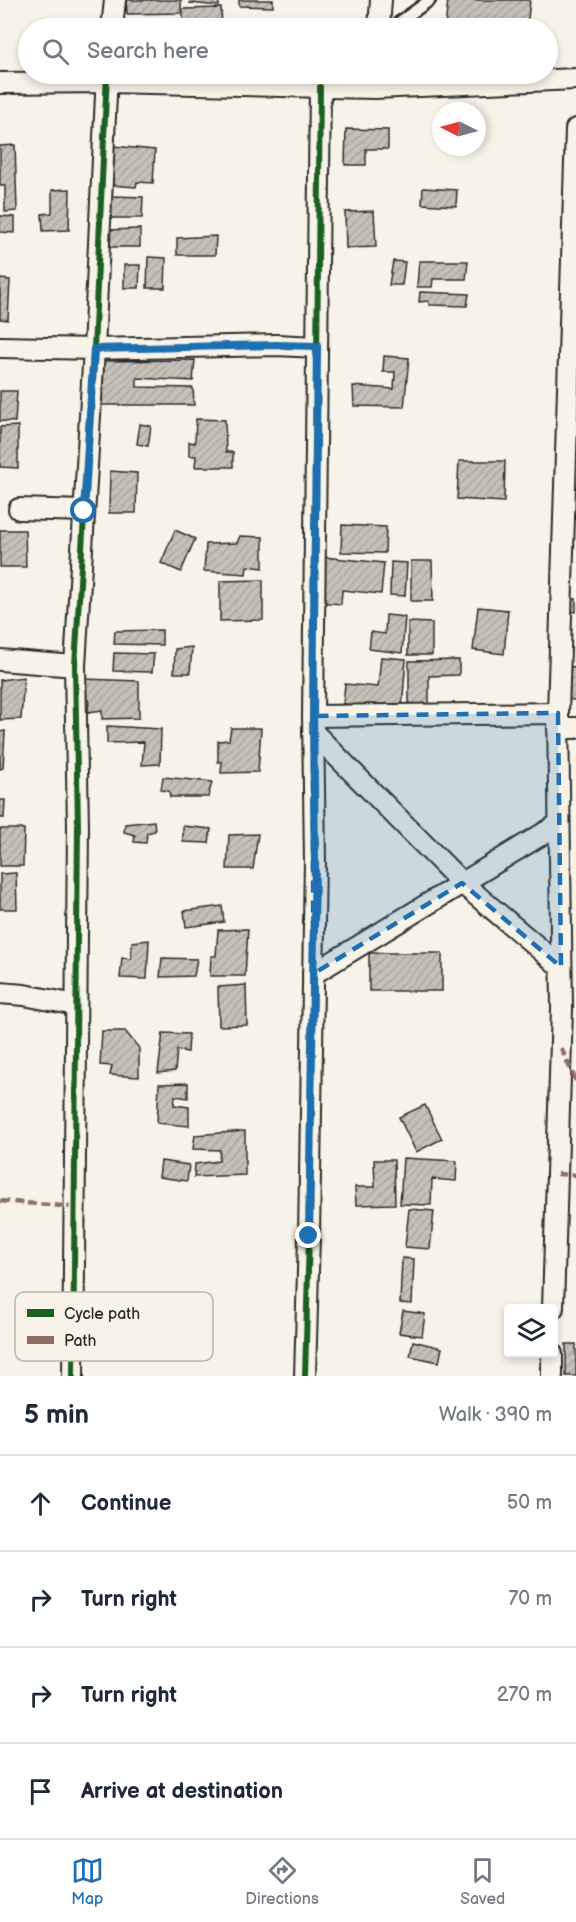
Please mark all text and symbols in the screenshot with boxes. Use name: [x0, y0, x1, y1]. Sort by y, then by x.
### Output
search box: [18, 18, 558, 84]
icon: search: [39, 35, 72, 68]
text: Search here: [87, 38, 209, 65]
north arrow: [432, 102, 486, 156]
route start: [70, 497, 96, 523]
route end: [295, 1222, 321, 1248]
legend: [15, 1292, 213, 1361]
map controls: [504, 1304, 558, 1358]
button: layers: [504, 1304, 558, 1358]
text: Cycle path: [64, 1305, 140, 1324]
text: Path: [64, 1332, 96, 1351]
text: 5 min: [24, 1400, 89, 1431]
text: Walk · 390 m: [439, 1403, 552, 1427]
icon: ahead: [24, 1487, 57, 1520]
text: Continue: [81, 1490, 171, 1517]
text: 50 m: [507, 1491, 552, 1515]
icon: right: [24, 1583, 57, 1616]
text: Turn right: [81, 1586, 177, 1613]
text: 70 m: [508, 1587, 552, 1611]
icon: right: [24, 1679, 57, 1712]
text: Turn right: [81, 1682, 177, 1709]
text: 270 m: [497, 1683, 552, 1707]
icon: arrive: [24, 1775, 57, 1808]
text: Arrive at destination: [81, 1778, 283, 1805]
tab: Map: [71, 1854, 104, 1909]
tab: Directions: [245, 1854, 319, 1909]
tab: Saved: [460, 1854, 505, 1909]

